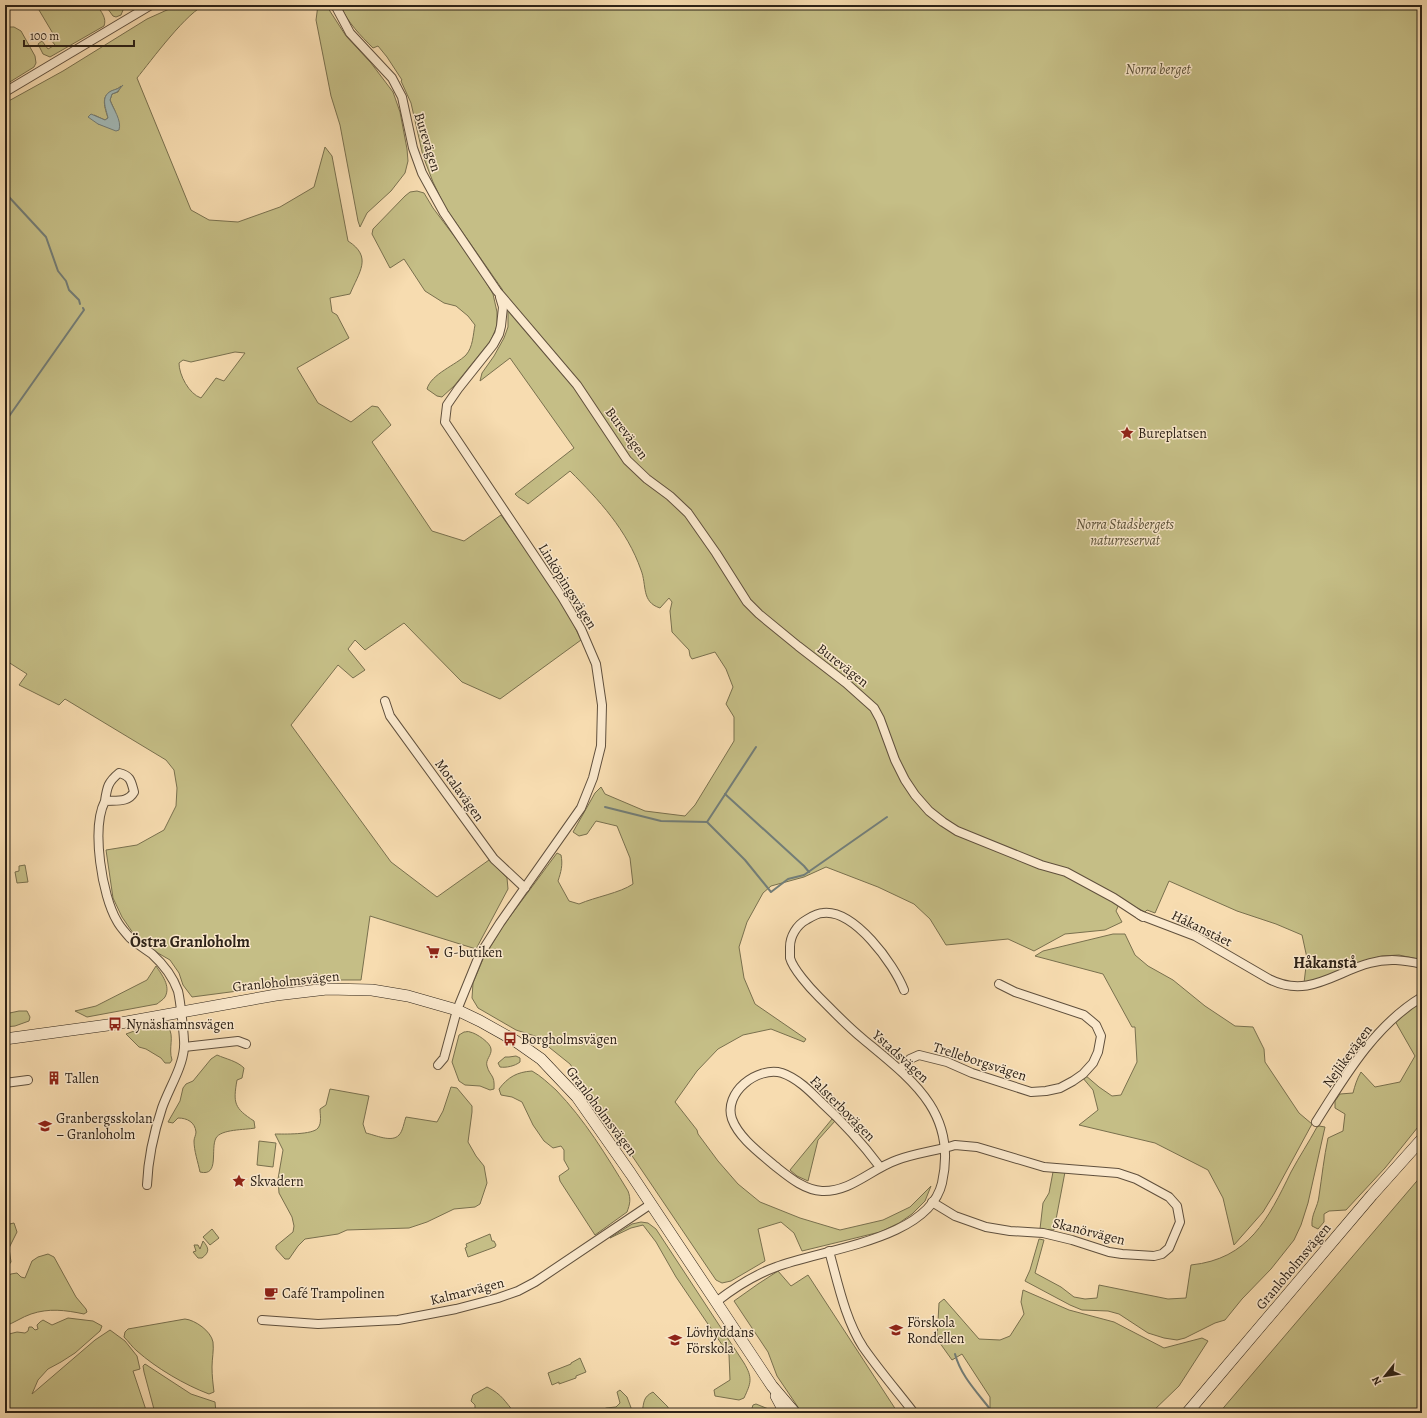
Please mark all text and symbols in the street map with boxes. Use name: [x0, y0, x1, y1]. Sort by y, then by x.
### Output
scale bar: [24, 22, 134, 48]
text: 100 m: [30, 28, 59, 44]
park label: Norra berget: [1126, 60, 1191, 79]
street label: Burevägen: [410, 110, 446, 174]
street label: Burevägen: [601, 403, 653, 464]
place label: Bureplatsen: [1138, 424, 1207, 443]
place icon: Bureplatsen: [1119, 425, 1135, 441]
park label: Norra Stadsbergets naturreservat: [1076, 515, 1174, 550]
street label: Linköpingsvägen: [534, 540, 602, 633]
street label: Burevägen: [813, 639, 873, 692]
street label: Motalavägen: [430, 755, 489, 826]
street label: Håkanstået: [1168, 906, 1236, 951]
district label: Östra Granloholm: [130, 931, 251, 953]
place label: G-butiken: [444, 943, 503, 962]
supermarket icon: G-butiken: [425, 944, 441, 960]
district label: Håkanstå: [1293, 952, 1357, 974]
street label: Granloholmsvägen: [232, 966, 341, 997]
place label: Nynäshamnsvägen: [126, 1015, 234, 1034]
bus stop icon: Nynäshamnsvägen: [107, 1016, 123, 1032]
street label: Nejlikevägen: [1318, 1021, 1377, 1092]
street label: Ystadsvägen: [867, 1025, 933, 1087]
place label: Borgholmsvägen: [521, 1030, 618, 1049]
bus stop icon: Borgholmsvägen: [502, 1031, 518, 1047]
street label: Trelleborgsvägen: [931, 1037, 1029, 1086]
street label: Granloholmsvägen: [562, 1063, 642, 1160]
place label: Tallen: [65, 1069, 100, 1088]
building icon: Tallen: [46, 1070, 62, 1086]
street label: Falsterbovägen: [806, 1071, 880, 1146]
place label: Granbergsskolan – Granloholm: [56, 1109, 153, 1144]
school or university icon: Granbergsskolan – Granloholm: [37, 1118, 53, 1134]
place label: Skvadern: [250, 1172, 304, 1191]
place icon: Skvadern: [231, 1173, 247, 1189]
street label: Skanörvägen: [1051, 1213, 1127, 1250]
street label: Granloholmsvägen: [1252, 1219, 1335, 1314]
street label: Kalmarvägen: [428, 1273, 507, 1310]
place label: Café Trampolinen: [282, 1284, 385, 1303]
cafe icon: Café Trampolinen: [263, 1285, 279, 1301]
place label: Förskola Rondellen: [907, 1313, 965, 1348]
school or university icon: Förskola Rondellen: [888, 1322, 904, 1338]
place label: Lövhyddans Förskola: [686, 1323, 754, 1358]
school or university icon: Lövhyddans Förskola: [667, 1332, 683, 1348]
north arrow: [1365, 1356, 1405, 1396]
text: N: [1368, 1374, 1385, 1388]

